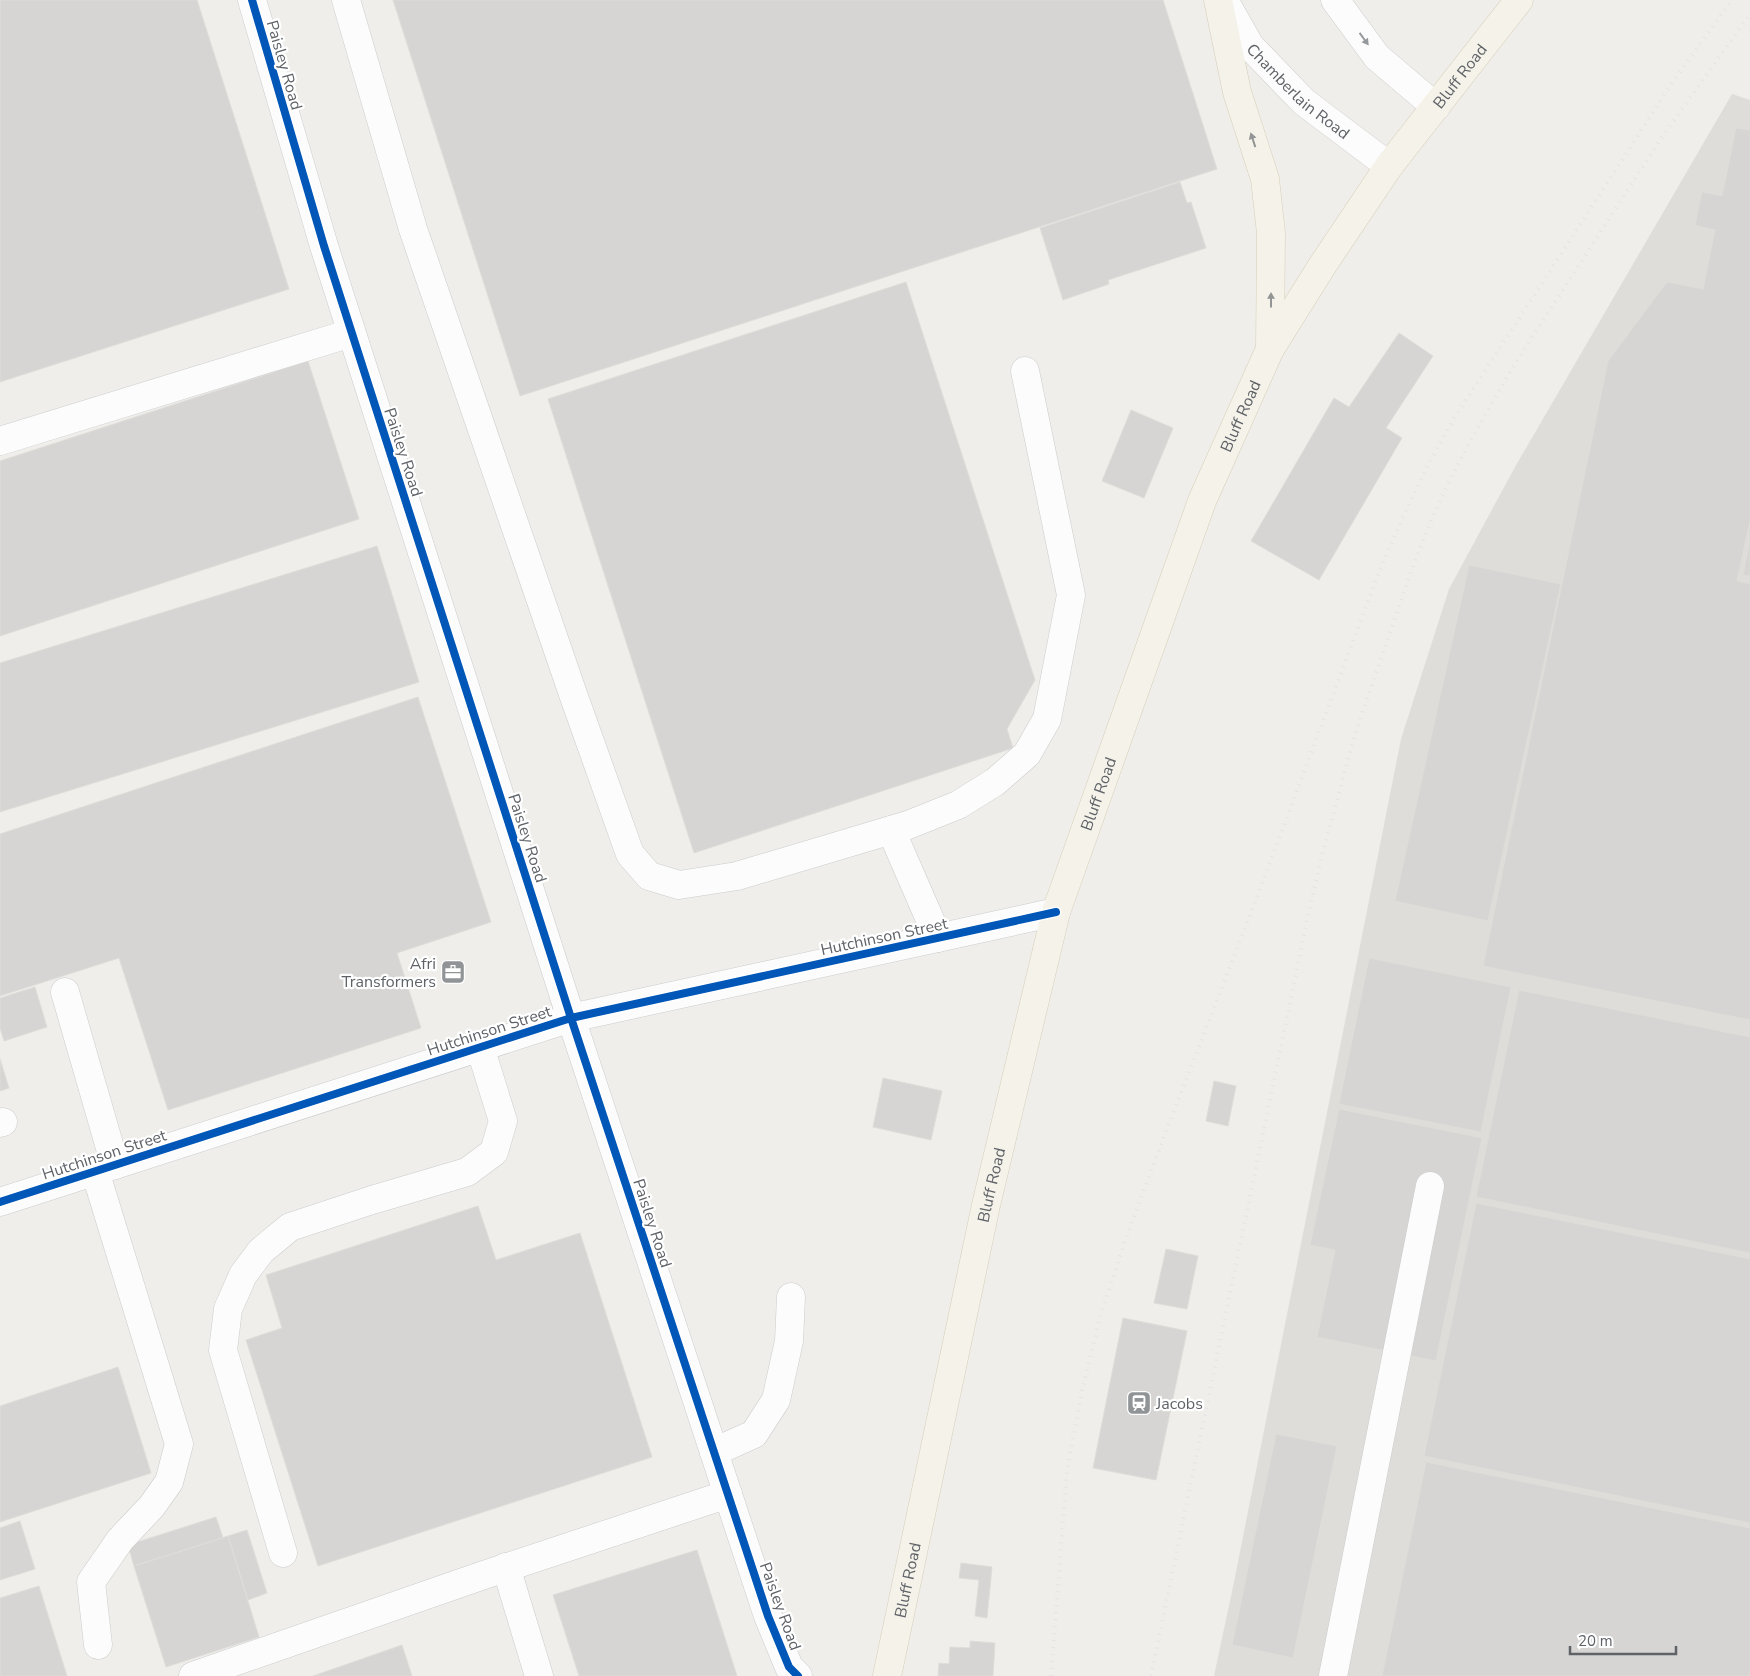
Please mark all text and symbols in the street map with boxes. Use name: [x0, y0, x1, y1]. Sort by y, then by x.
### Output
street label: Paisley Road: [261, 18, 307, 113]
one-way arrow: [1359, 32, 1369, 46]
street label: Chamberlain Road: [1241, 39, 1354, 145]
street label: Bluff Road: [1428, 40, 1493, 113]
one-way arrow: [1248, 132, 1256, 147]
one-way arrow: [1267, 292, 1275, 308]
street label: Bluff Road: [1215, 377, 1267, 456]
street label: Paisley Road: [378, 405, 428, 500]
street label: Bluff Road: [1076, 754, 1122, 834]
street label: Paisley Road: [502, 791, 552, 886]
street label: Hutchinson Street: [819, 913, 950, 961]
place label: Afri Transformers: [341, 953, 436, 993]
office icon: Afri Transformers: [440, 959, 466, 985]
street label: Hutchinson Street: [424, 1000, 555, 1061]
street label: Hutchinson Street: [39, 1124, 170, 1185]
street label: Bluff Road: [973, 1145, 1011, 1225]
street label: Paisley Road: [627, 1176, 677, 1271]
station icon: Jacobs: [1126, 1390, 1152, 1416]
place label: Jacobs: [1155, 1393, 1203, 1415]
street label: Bluff Road: [890, 1541, 927, 1620]
street label: Paisley Road: [754, 1559, 806, 1653]
scale bar: [1570, 1624, 1676, 1656]
text: 20 m: [1578, 1631, 1613, 1651]

